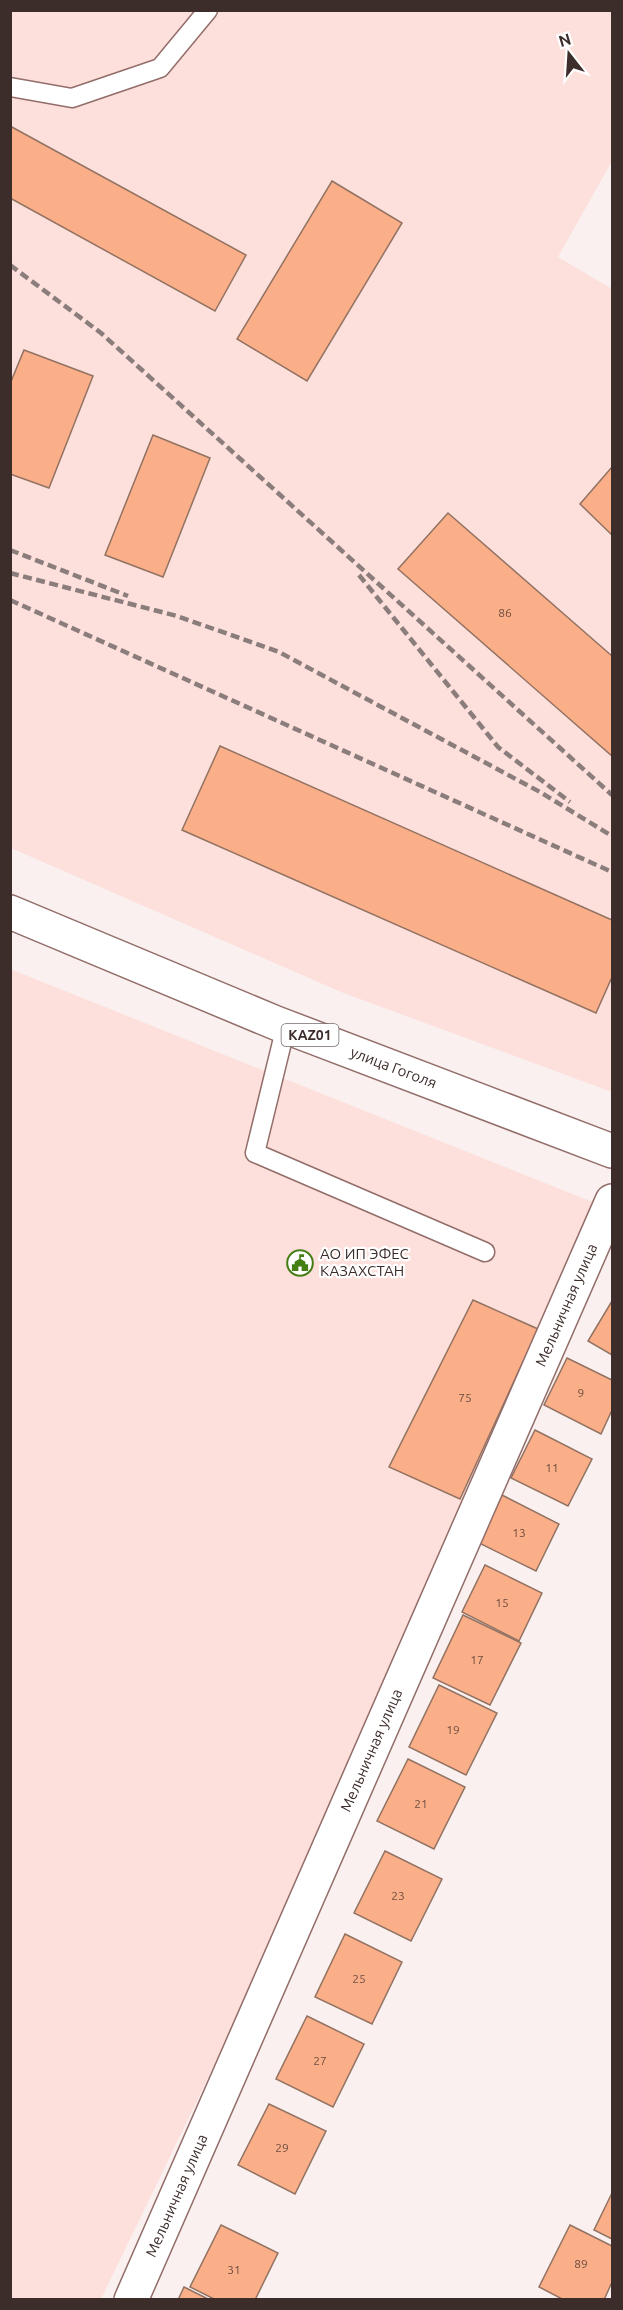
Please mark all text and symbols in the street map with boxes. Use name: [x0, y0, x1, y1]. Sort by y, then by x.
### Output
north arrow: [539, 24, 599, 84]
text: N: [556, 29, 573, 50]
house number: 86: [498, 606, 512, 619]
road number: KАZ01: [282, 1024, 338, 1046]
street label: улица Гоголя: [348, 1043, 439, 1091]
street label: Мельничная улица: [532, 1241, 600, 1369]
place label: АО ИП ЭФЕС КАЗАХСТАН: [320, 1245, 409, 1279]
public building icon: АО ИП ЭФЕС КАЗАХСТАН: [285, 1248, 315, 1278]
house number: 9: [578, 1386, 584, 1399]
house number: 75: [458, 1391, 472, 1404]
house number: 11: [545, 1461, 559, 1474]
house number: 13: [512, 1526, 526, 1539]
house number: 15: [495, 1596, 509, 1609]
house number: 17: [470, 1653, 484, 1666]
street label: Мельничная улица: [337, 1686, 405, 1814]
house number: 19: [446, 1723, 460, 1736]
house number: 21: [414, 1797, 428, 1810]
house number: 23: [391, 1889, 405, 1902]
house number: 25: [352, 1972, 366, 1985]
house number: 27: [313, 2054, 327, 2067]
street label: Мельничная улица: [142, 2131, 211, 2259]
house number: 29: [275, 2141, 289, 2154]
house number: 89: [574, 2257, 588, 2270]
house number: 31: [227, 2263, 241, 2276]

